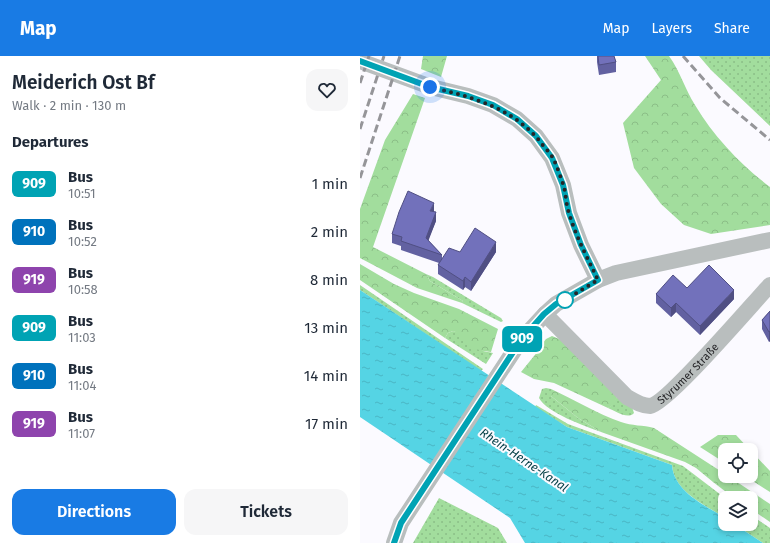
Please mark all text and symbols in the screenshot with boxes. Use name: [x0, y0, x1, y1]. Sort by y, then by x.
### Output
text: Map: [20, 17, 57, 40]
text: Map: [603, 20, 629, 37]
text: Layers: [651, 20, 692, 37]
text: Share: [714, 20, 750, 37]
button: heart: [306, 69, 348, 111]
text: Meiderich Ost Bf: [12, 71, 155, 94]
your location: [420, 77, 440, 97]
text: Walk · 2 min · 130 m: [12, 98, 126, 113]
text: Departures: [12, 133, 89, 151]
text: Bus: [68, 168, 93, 186]
text: 909: [22, 175, 46, 192]
text: 1 min: [312, 175, 348, 193]
text: 10:51: [68, 186, 96, 201]
text: Bus: [68, 216, 93, 234]
text: 910: [23, 223, 45, 240]
text: 2 min: [311, 223, 348, 241]
text: 10:52: [68, 234, 97, 249]
text: Bus: [68, 264, 93, 282]
text: 919: [23, 271, 45, 288]
text: 8 min: [310, 271, 348, 289]
text: 10:58: [68, 282, 98, 297]
unlabelled marker: [556, 291, 574, 309]
text: Bus: [68, 312, 93, 330]
text: 909: [22, 319, 46, 336]
text: 13 min: [304, 319, 348, 337]
line badge: 909: [499, 326, 545, 352]
text: 11:03: [68, 330, 96, 345]
text: 909: [510, 330, 534, 347]
street label: Styrumer Straße: [655, 341, 721, 407]
text: Bus: [68, 360, 93, 378]
text: 910: [23, 367, 45, 384]
text: 14 min: [304, 367, 348, 385]
text: 11:04: [68, 378, 96, 393]
text: Bus: [68, 408, 93, 426]
text: 919: [23, 415, 45, 432]
text: 17 min: [305, 415, 348, 433]
water label: Rhein-Herne-Kanal: [477, 425, 571, 495]
text: 11:07: [68, 426, 95, 441]
map controls: [718, 443, 758, 531]
button: locate: [718, 443, 758, 483]
button: Directions: [12, 489, 176, 535]
button: Tickets: [184, 489, 348, 535]
button: layers: [718, 491, 758, 531]

